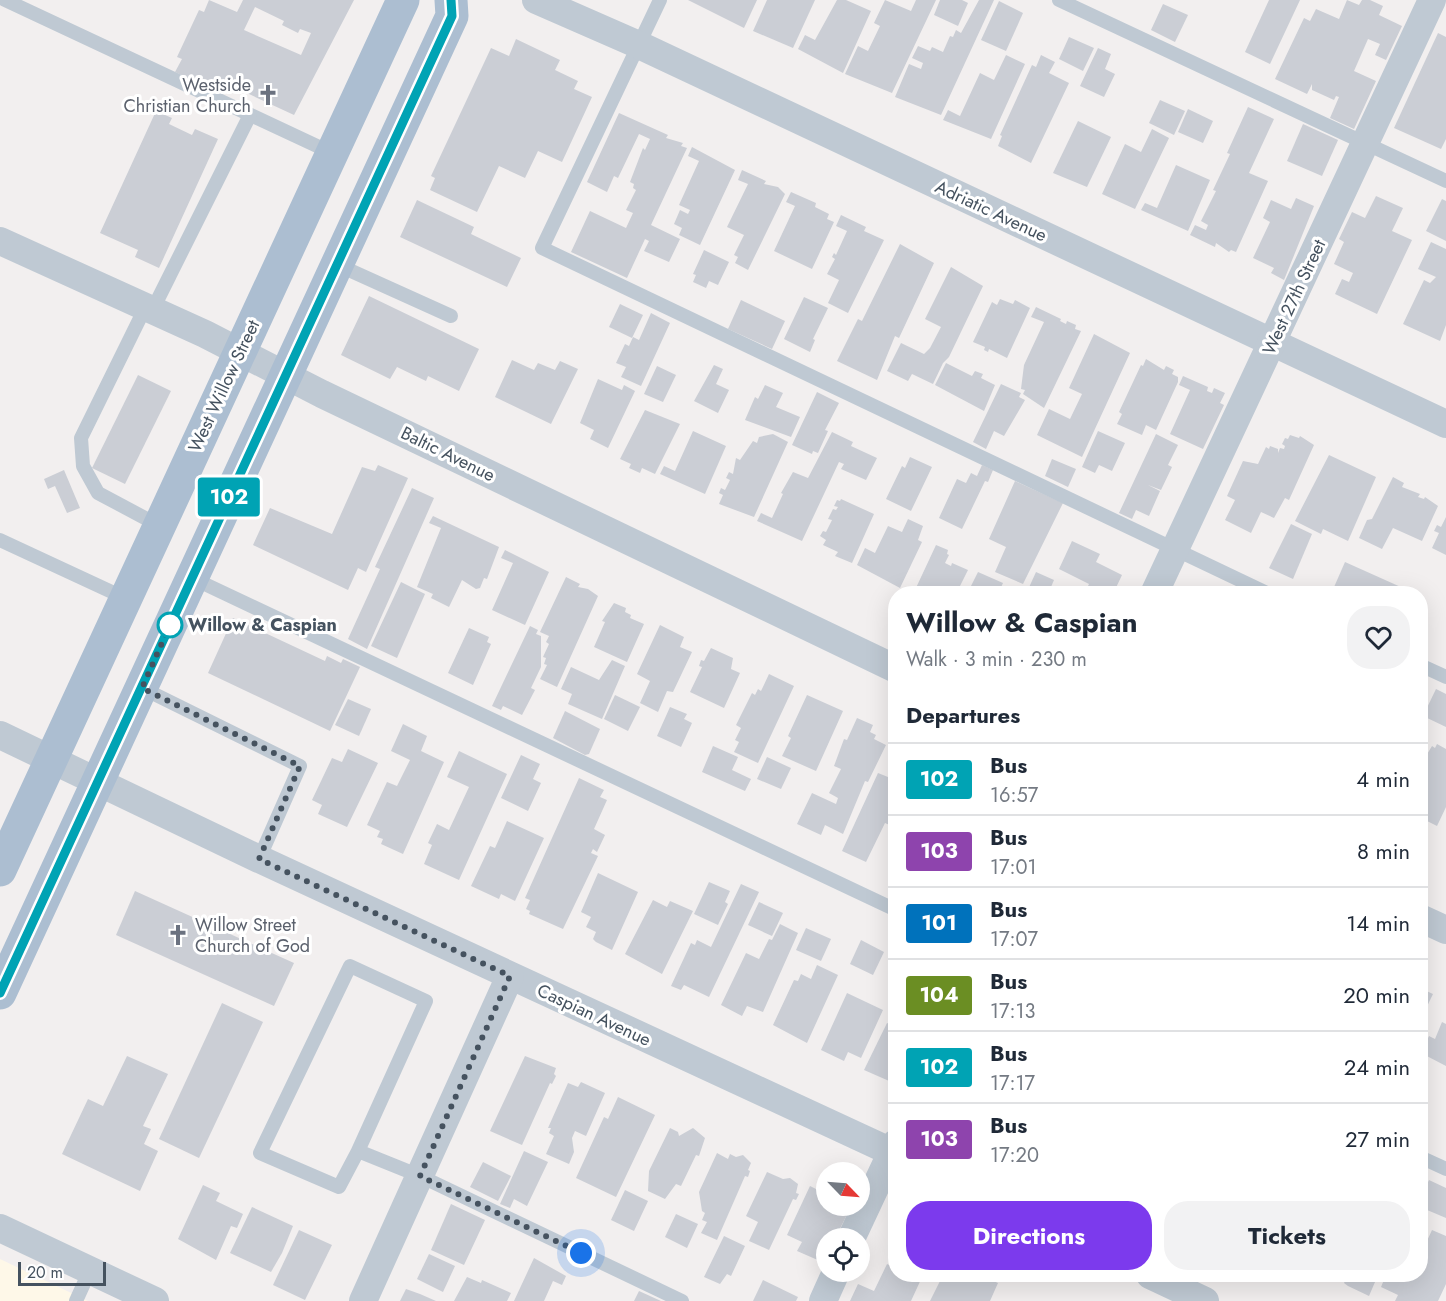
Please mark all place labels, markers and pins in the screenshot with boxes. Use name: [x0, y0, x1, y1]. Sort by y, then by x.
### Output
place label: Westside Christian Church: [123, 72, 251, 119]
church icon: Westside Christian Church: [256, 83, 280, 107]
marker: Willow & Caspian: [157, 612, 183, 638]
place label: Willow & Caspian: [188, 612, 337, 638]
place label: Willow Street Church of God: [195, 912, 310, 959]
church icon: Willow Street Church of God: [166, 923, 190, 947]

